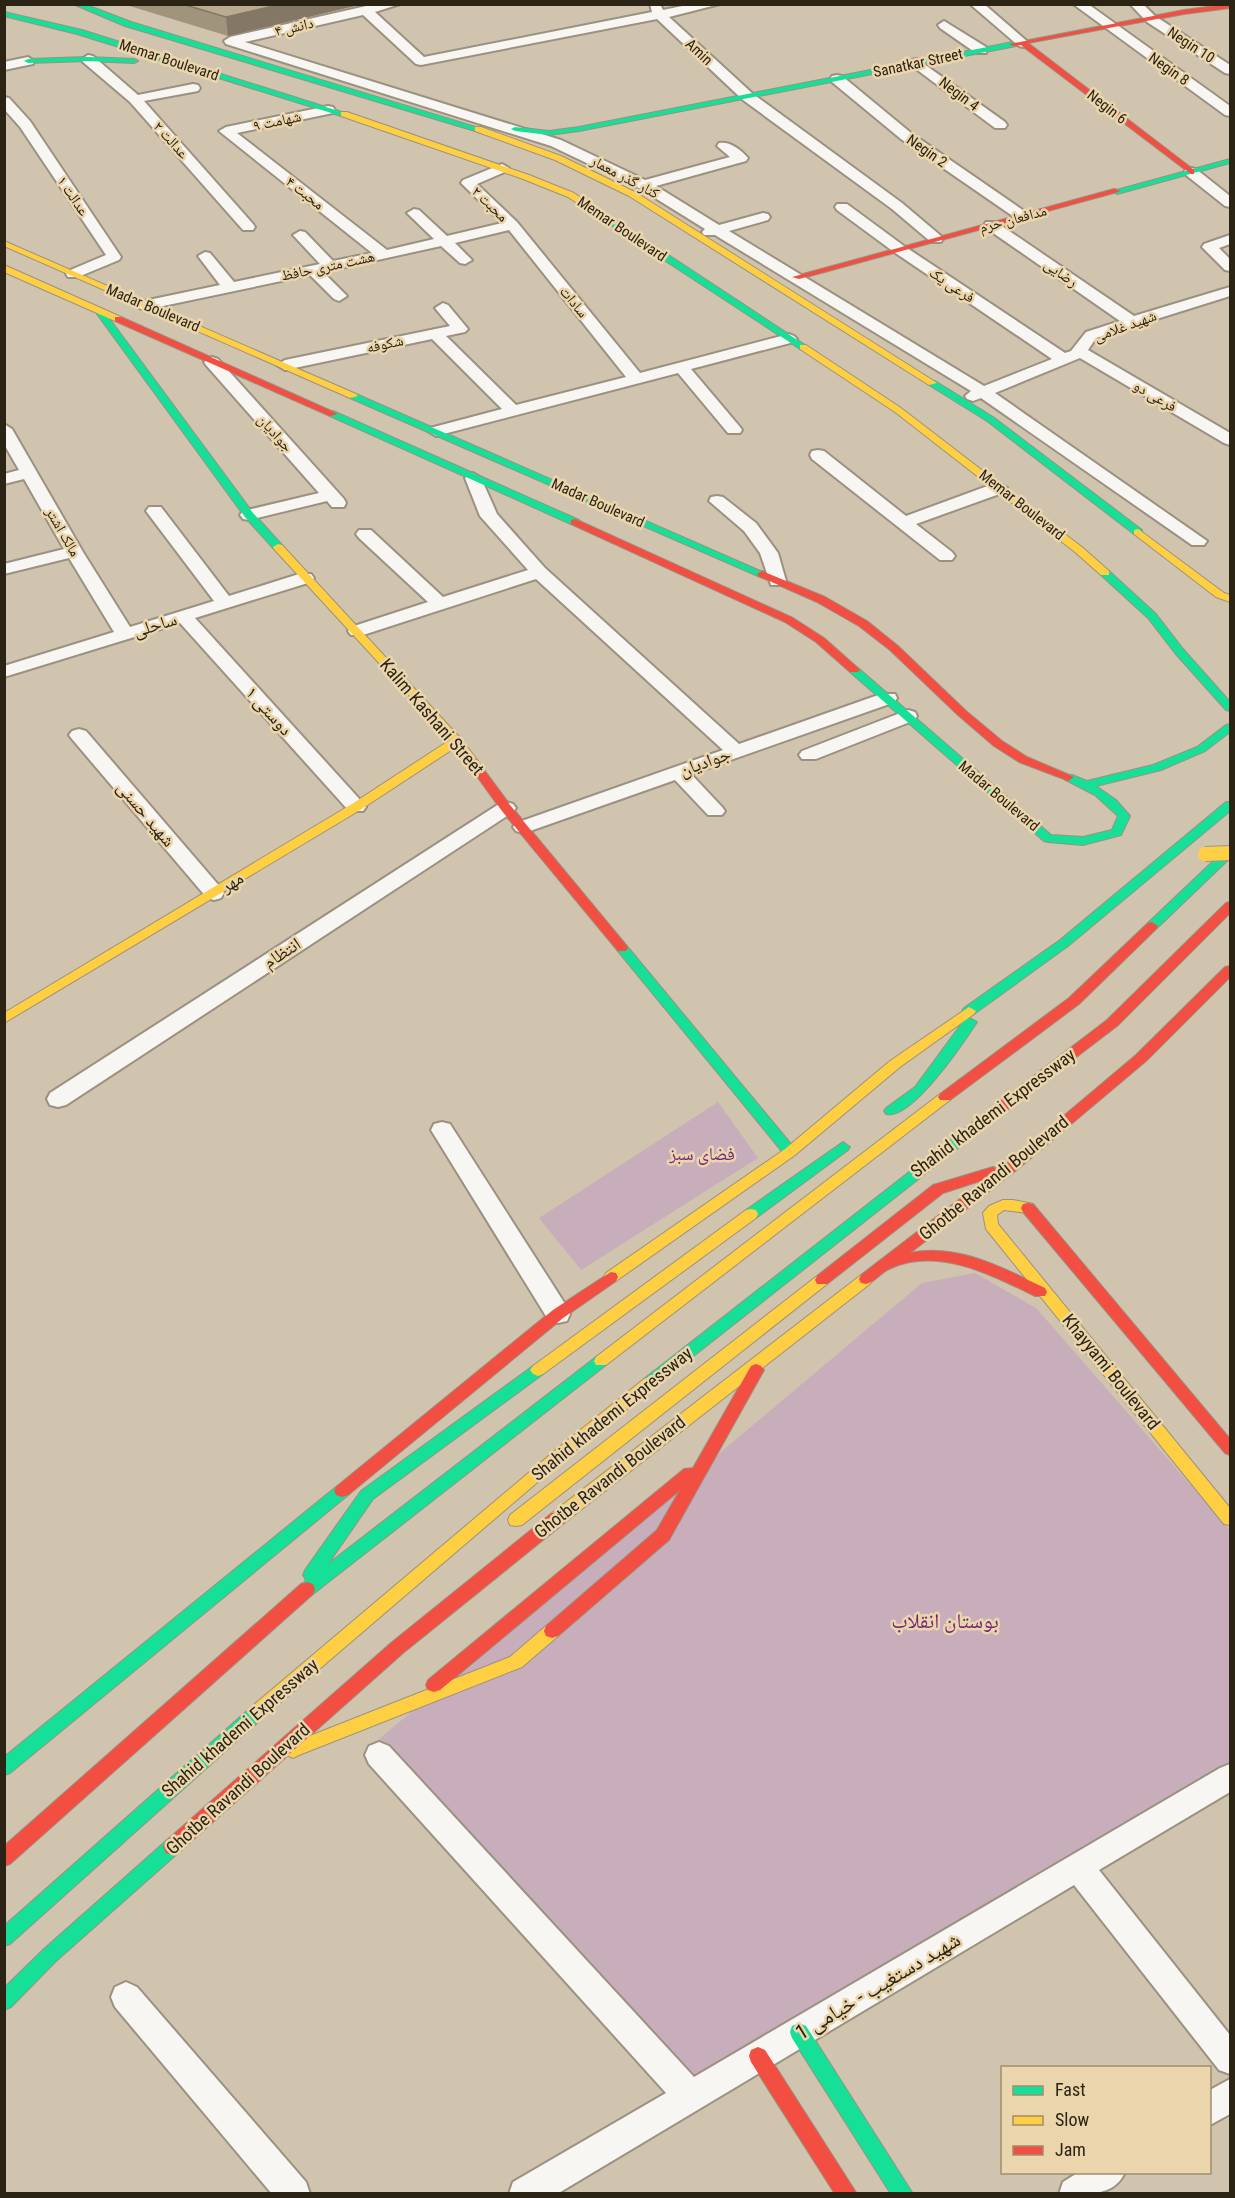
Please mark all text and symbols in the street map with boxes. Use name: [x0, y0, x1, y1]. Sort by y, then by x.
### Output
street label: دانش ۴: [273, 14, 315, 41]
street label: Negin 10: [1164, 23, 1218, 67]
street label: Memar Boulevard: [117, 35, 221, 85]
street label: Amin: [682, 35, 716, 69]
street label: Sanatkar Street: [872, 45, 964, 81]
street label: Negin 8: [1145, 49, 1193, 89]
street label: Negin 4: [936, 73, 982, 115]
street label: Negin 6: [1084, 86, 1130, 128]
street label: شهامت ۹: [251, 107, 303, 135]
street label: عدالت ۲: [150, 118, 193, 163]
street label: Negin 2: [903, 131, 951, 171]
street label: کنار گذر معمار: [587, 151, 662, 203]
street label: محبت ۴: [282, 172, 328, 214]
street label: عدالت ۱: [53, 173, 93, 220]
street label: محبت ۲: [468, 182, 512, 226]
street label: Memar Boulevard: [574, 193, 670, 265]
street label: مدافعان حرم: [977, 201, 1049, 238]
street label: هشت متری حافظ: [279, 247, 377, 286]
street label: رضایی: [1040, 255, 1081, 292]
street label: فرعی یک: [925, 263, 978, 307]
street label: Madar Boulevard: [104, 280, 202, 336]
street label: سادات: [556, 283, 592, 321]
street label: شهید غلامی: [1091, 306, 1159, 347]
street label: شکوفه: [365, 331, 405, 357]
street label: فرعی دو: [1130, 376, 1180, 416]
street label: جوادیان: [253, 411, 297, 456]
street label: Memar Boulevard: [976, 466, 1068, 544]
street label: Madar Boulevard: [549, 474, 647, 532]
street label: مالک اشتر: [41, 503, 84, 560]
street label: ساحلی: [130, 608, 180, 642]
street label: Kalim Kashani Street: [376, 654, 489, 779]
street label: دوستی ۱: [241, 682, 297, 740]
street label: جوادیان: [676, 743, 734, 781]
street label: Madar Boulevard: [955, 757, 1043, 835]
street label: شهید حسنی: [112, 777, 180, 851]
street label: مهر: [216, 867, 247, 897]
street label: انتظام: [259, 933, 305, 974]
street label: Shahid khademi Expressway: [906, 1044, 1080, 1181]
street label: Ghotbe Ravandi Boulevard: [915, 1111, 1072, 1244]
park label: فضای سبز: [668, 1143, 735, 1165]
street label: Khayyami Boulevard: [1058, 1310, 1164, 1434]
street label: Shahid khademi Expressway: [527, 1342, 697, 1485]
street label: Ghotbe Ravandi Boulevard: [530, 1411, 689, 1542]
park label: بوستان انقلاب: [891, 1609, 999, 1633]
street label: Shahid khademi Expressway: [157, 1654, 323, 1801]
street label: Ghotbe Ravandi Boulevard: [162, 1719, 314, 1859]
street label: شهید دستغیب - خیامی 1: [791, 1927, 965, 2046]
legend: [1001, 2066, 1211, 2174]
text: Fast: [1055, 2079, 1086, 2100]
text: Slow: [1055, 2109, 1090, 2130]
text: Jam: [1055, 2139, 1086, 2160]

